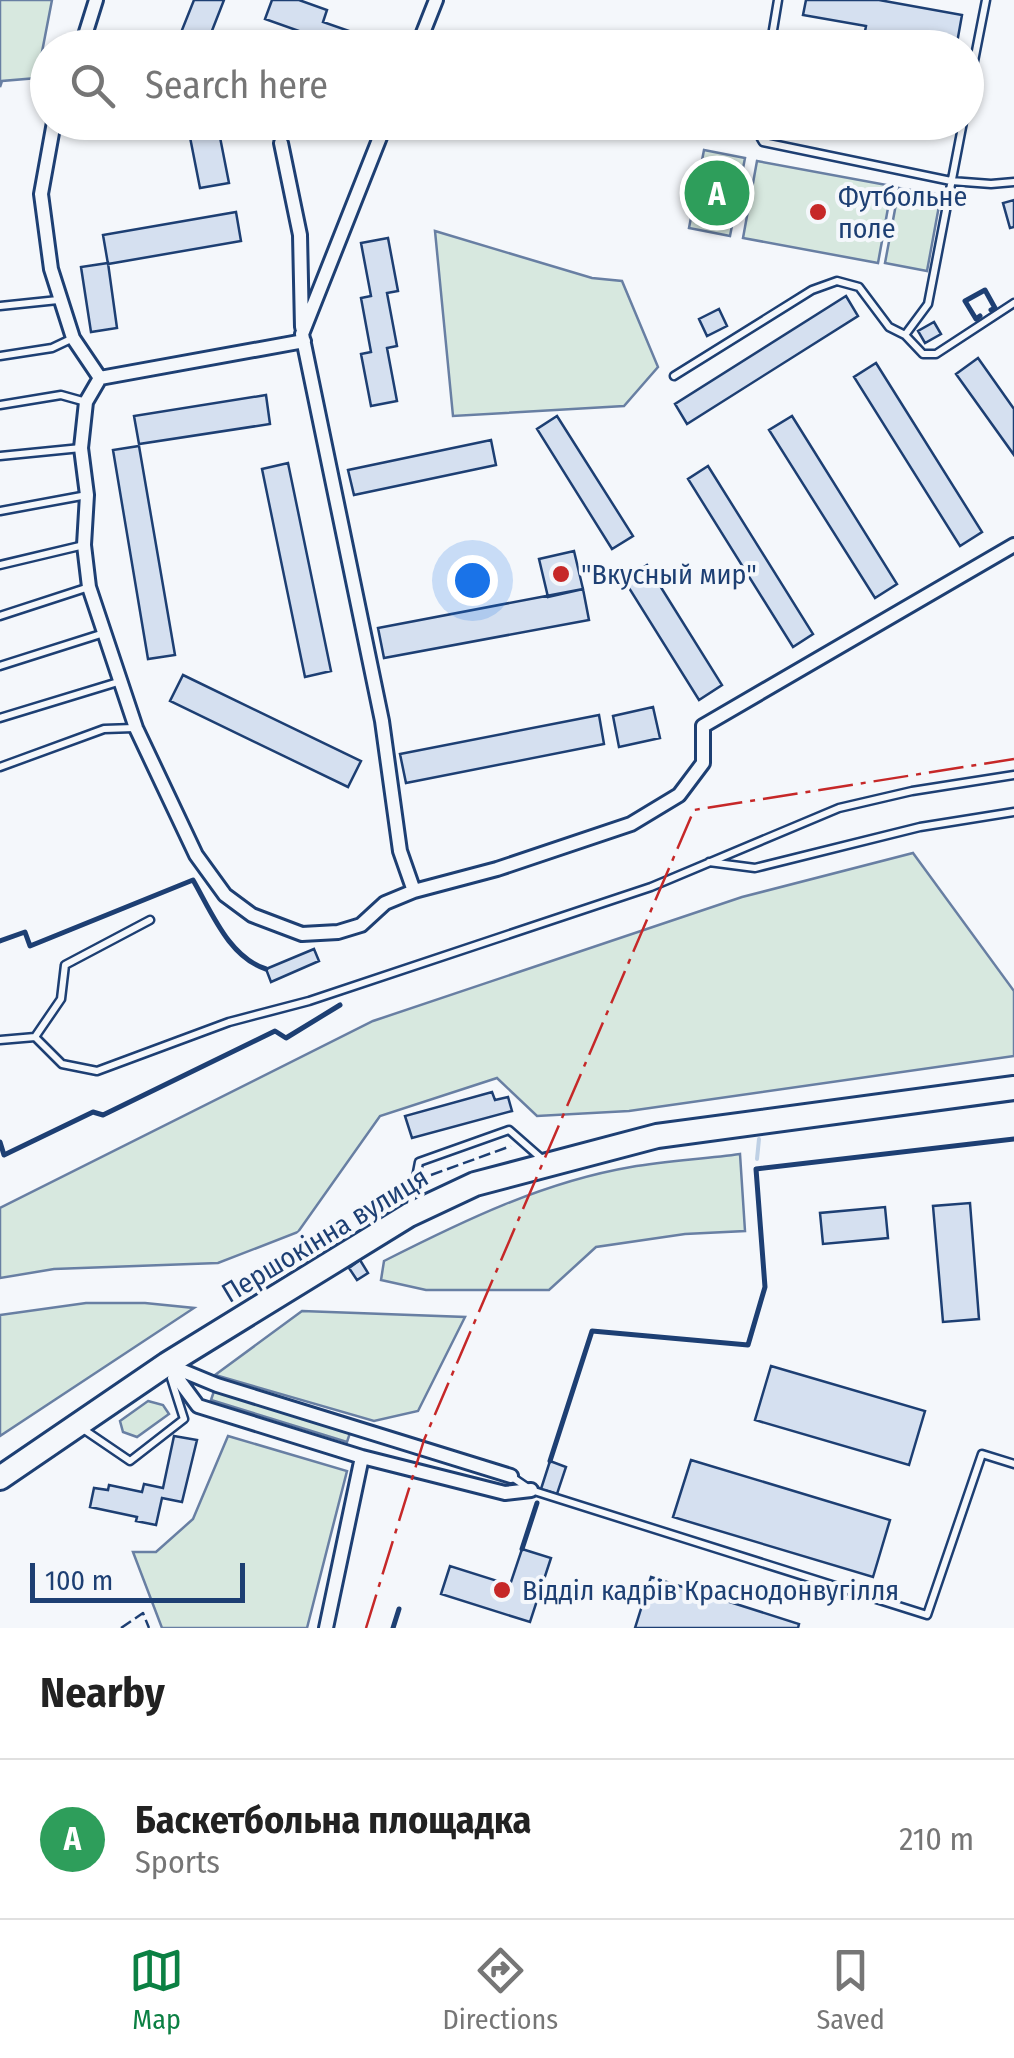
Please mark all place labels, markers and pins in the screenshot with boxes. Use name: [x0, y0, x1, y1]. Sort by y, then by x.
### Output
pin: A: [684, 156, 750, 230]
place label: Футбольне поле: [838, 180, 967, 245]
marker: Футбольне поле: [807, 201, 829, 223]
place label: "Вкусный мир": [581, 558, 757, 591]
marker: "Вкусный мир": [550, 563, 572, 585]
place label: Відділ кадрів Краснодонвугілля: [522, 1574, 899, 1607]
marker: Відділ кадрів Краснодонвугілля: [491, 1579, 513, 1601]

